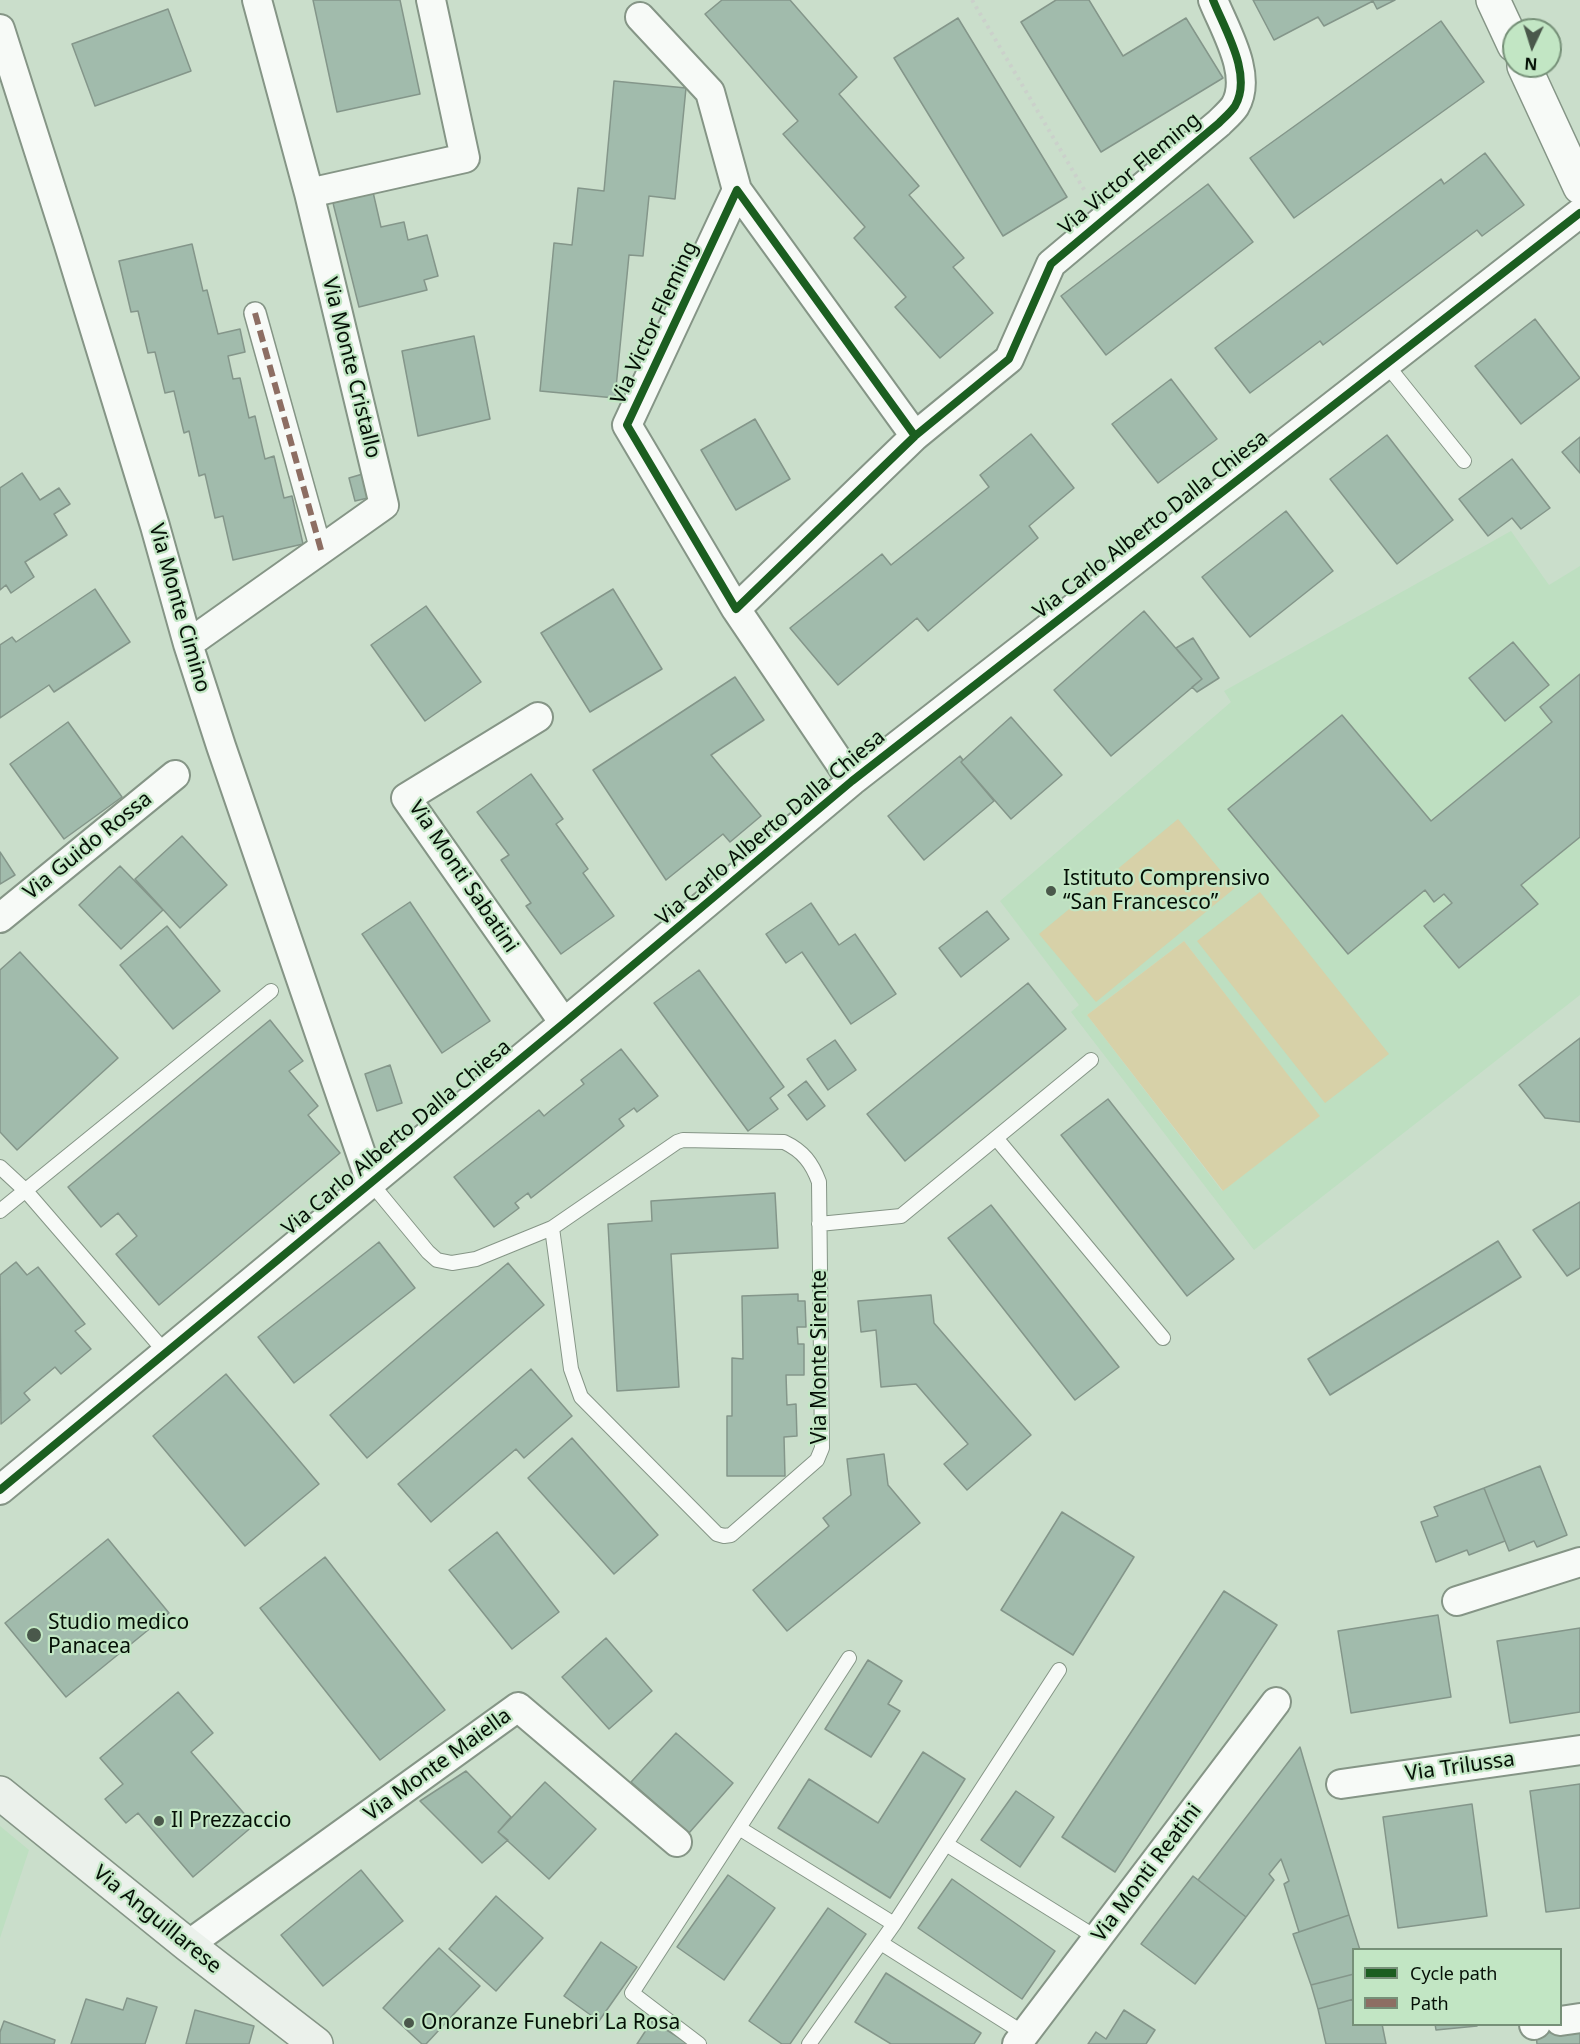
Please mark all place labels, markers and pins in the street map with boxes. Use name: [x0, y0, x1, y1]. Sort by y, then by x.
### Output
place label: Istituto Comprensivo “San Francesco”: [1063, 866, 1270, 916]
marker: Istituto Comprensivo “San Francesco”: [1044, 884, 1058, 898]
place label: Studio medico Panacea: [48, 1610, 189, 1660]
marker: Studio medico Panacea: [25, 1626, 43, 1644]
place label: Il Prezzaccio: [171, 1808, 291, 1834]
marker: Il Prezzaccio: [152, 1814, 166, 1828]
place label: Onoranze Funebri La Rosa: [421, 2010, 680, 2036]
marker: Onoranze Funebri La Rosa: [402, 2016, 416, 2030]

